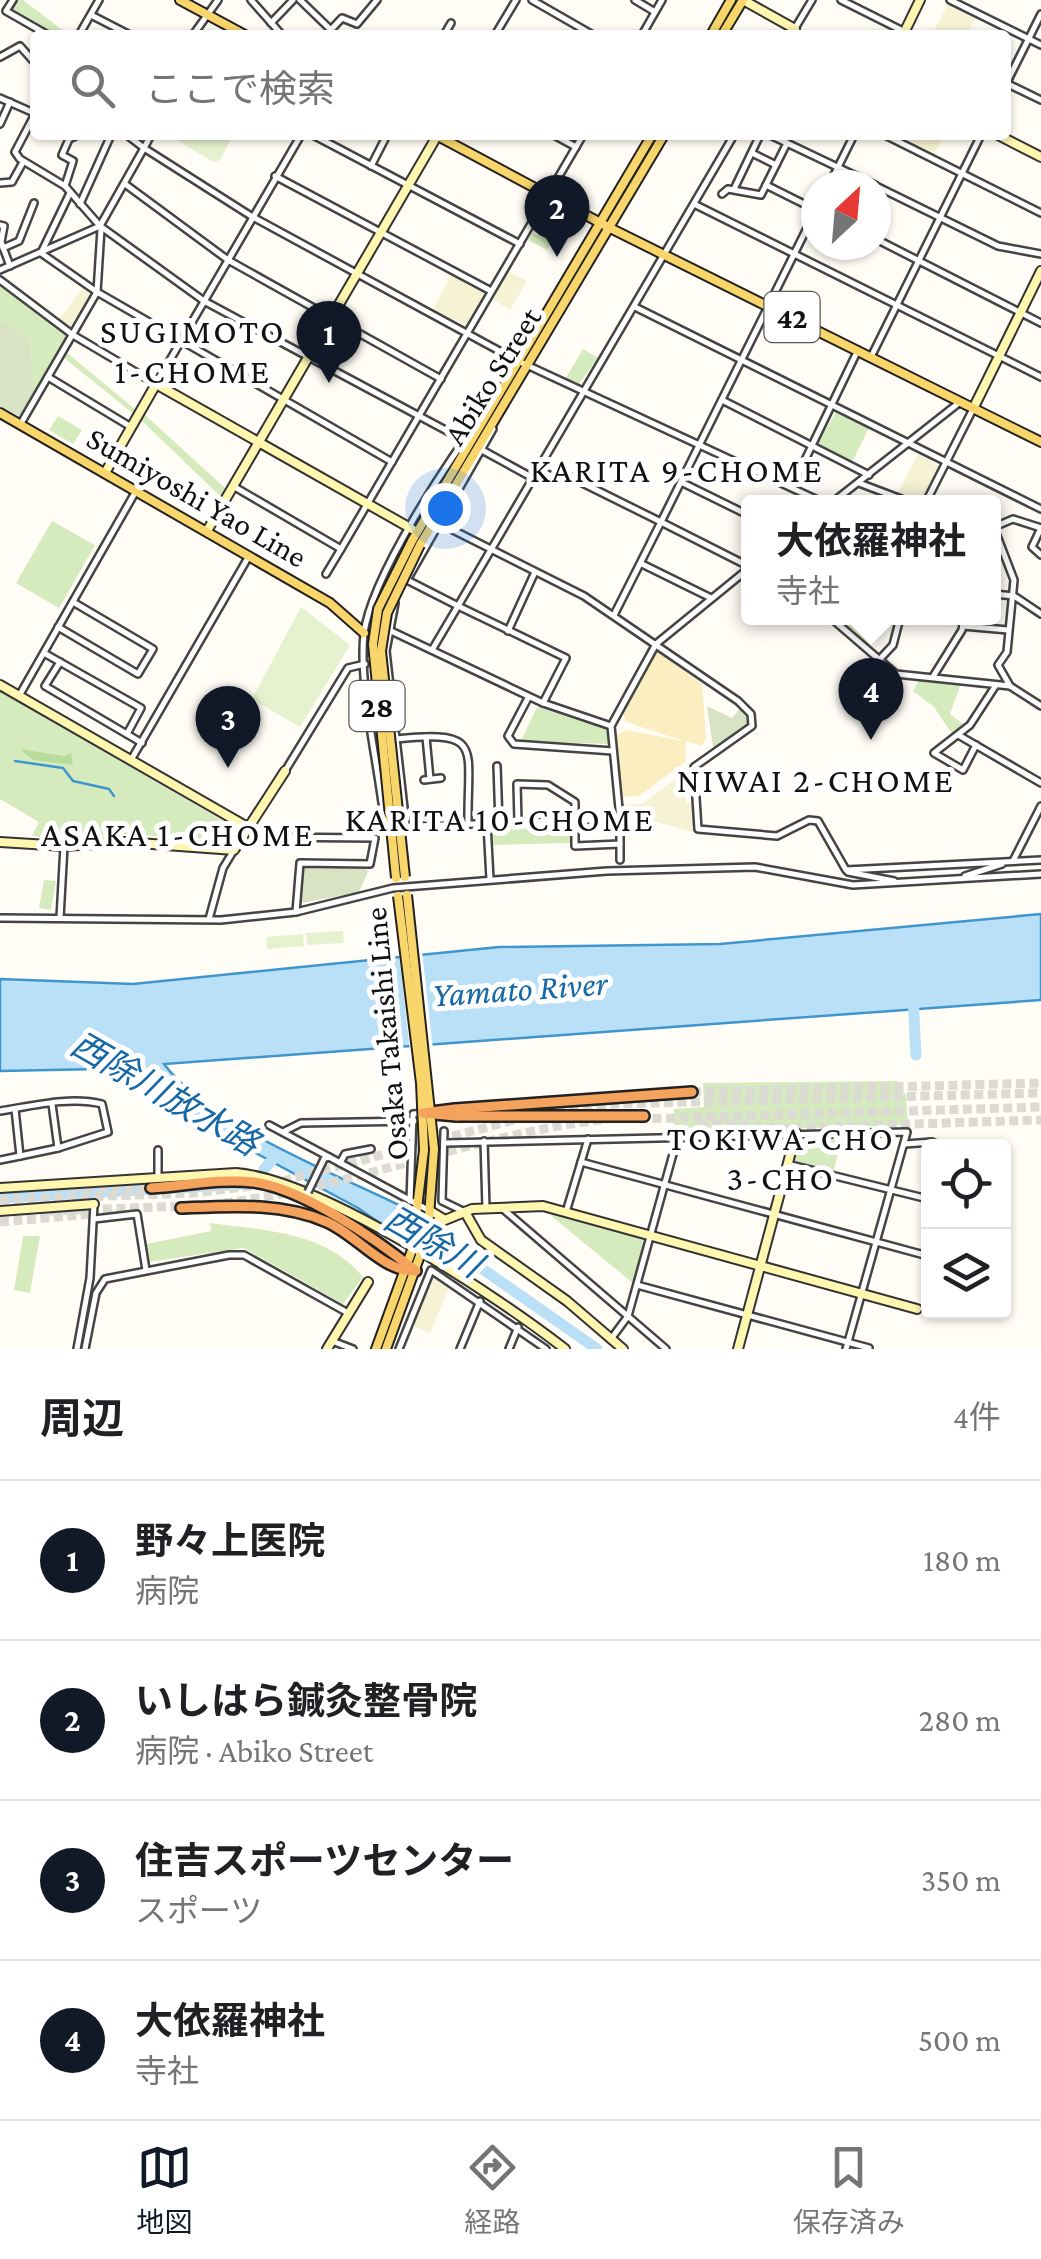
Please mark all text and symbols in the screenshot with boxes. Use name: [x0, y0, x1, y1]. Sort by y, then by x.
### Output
search box: [30, 30, 1011, 140]
icon: search: [65, 58, 120, 113]
text: ここで検索: [145, 68, 335, 110]
north arrow: [801, 170, 891, 260]
pin: 2: [524, 174, 590, 257]
road number: 42: [764, 292, 820, 342]
pin: 1: [296, 300, 362, 383]
street label: Abiko Street: [436, 300, 548, 451]
district label: SUGIMOTO 1-CHOME: [100, 312, 286, 391]
street label: Sumiyoshi Yao Line: [81, 419, 313, 575]
district label: KARITA 9-CHOME: [530, 451, 824, 490]
your location: [420, 483, 471, 534]
popup: [741, 495, 1001, 625]
text: 大依羅神社: [776, 520, 966, 562]
text: 寺社: [776, 573, 840, 609]
pin: 4: [838, 658, 904, 740]
road number: 28: [350, 681, 404, 731]
pin: 3: [196, 686, 260, 768]
district label: NIWAI 2-CHOME: [677, 761, 955, 800]
district label: KARITA 10-CHOME: [345, 800, 655, 839]
district label: ASAKA 1-CHOME: [41, 815, 315, 854]
street label: Osaka Takaishi Line: [357, 906, 415, 1162]
water label: Yamato River: [431, 963, 610, 1015]
water label: 西除川放水路: [64, 1025, 268, 1165]
district label: TOKIWA-CHO 3-CHO: [667, 1119, 895, 1198]
map controls: [921, 1139, 1011, 1319]
button: locate: [921, 1139, 1011, 1229]
water label: 西除川: [378, 1199, 492, 1287]
button: layers: [921, 1229, 1011, 1319]
text: 周辺: [40, 1395, 124, 1442]
text: 4件: [953, 1399, 1001, 1435]
text: 野々上医院: [135, 1520, 325, 1562]
text: 1: [67, 1542, 78, 1578]
text: 180 m: [923, 1542, 1001, 1578]
text: 病院: [135, 1573, 199, 1609]
text: いしはら鍼灸整骨院: [135, 1680, 477, 1722]
text: 2: [64, 1702, 81, 1738]
text: 280 m: [919, 1702, 1001, 1738]
text: 病院 · Abiko Street: [135, 1733, 373, 1769]
text: 住吉スポーツセンター: [135, 1840, 514, 1882]
text: 3: [65, 1862, 80, 1898]
text: 350 m: [921, 1862, 1001, 1898]
text: スポーツ: [135, 1893, 262, 1929]
text: 大依羅神社: [135, 2000, 325, 2042]
text: 4: [64, 2022, 81, 2058]
text: 500 m: [918, 2022, 1001, 2058]
text: 寺社: [135, 2053, 199, 2089]
tab: 地図: [136, 2140, 192, 2240]
tab: 経路: [464, 2140, 521, 2240]
tab: 保存済み: [793, 2140, 905, 2240]

